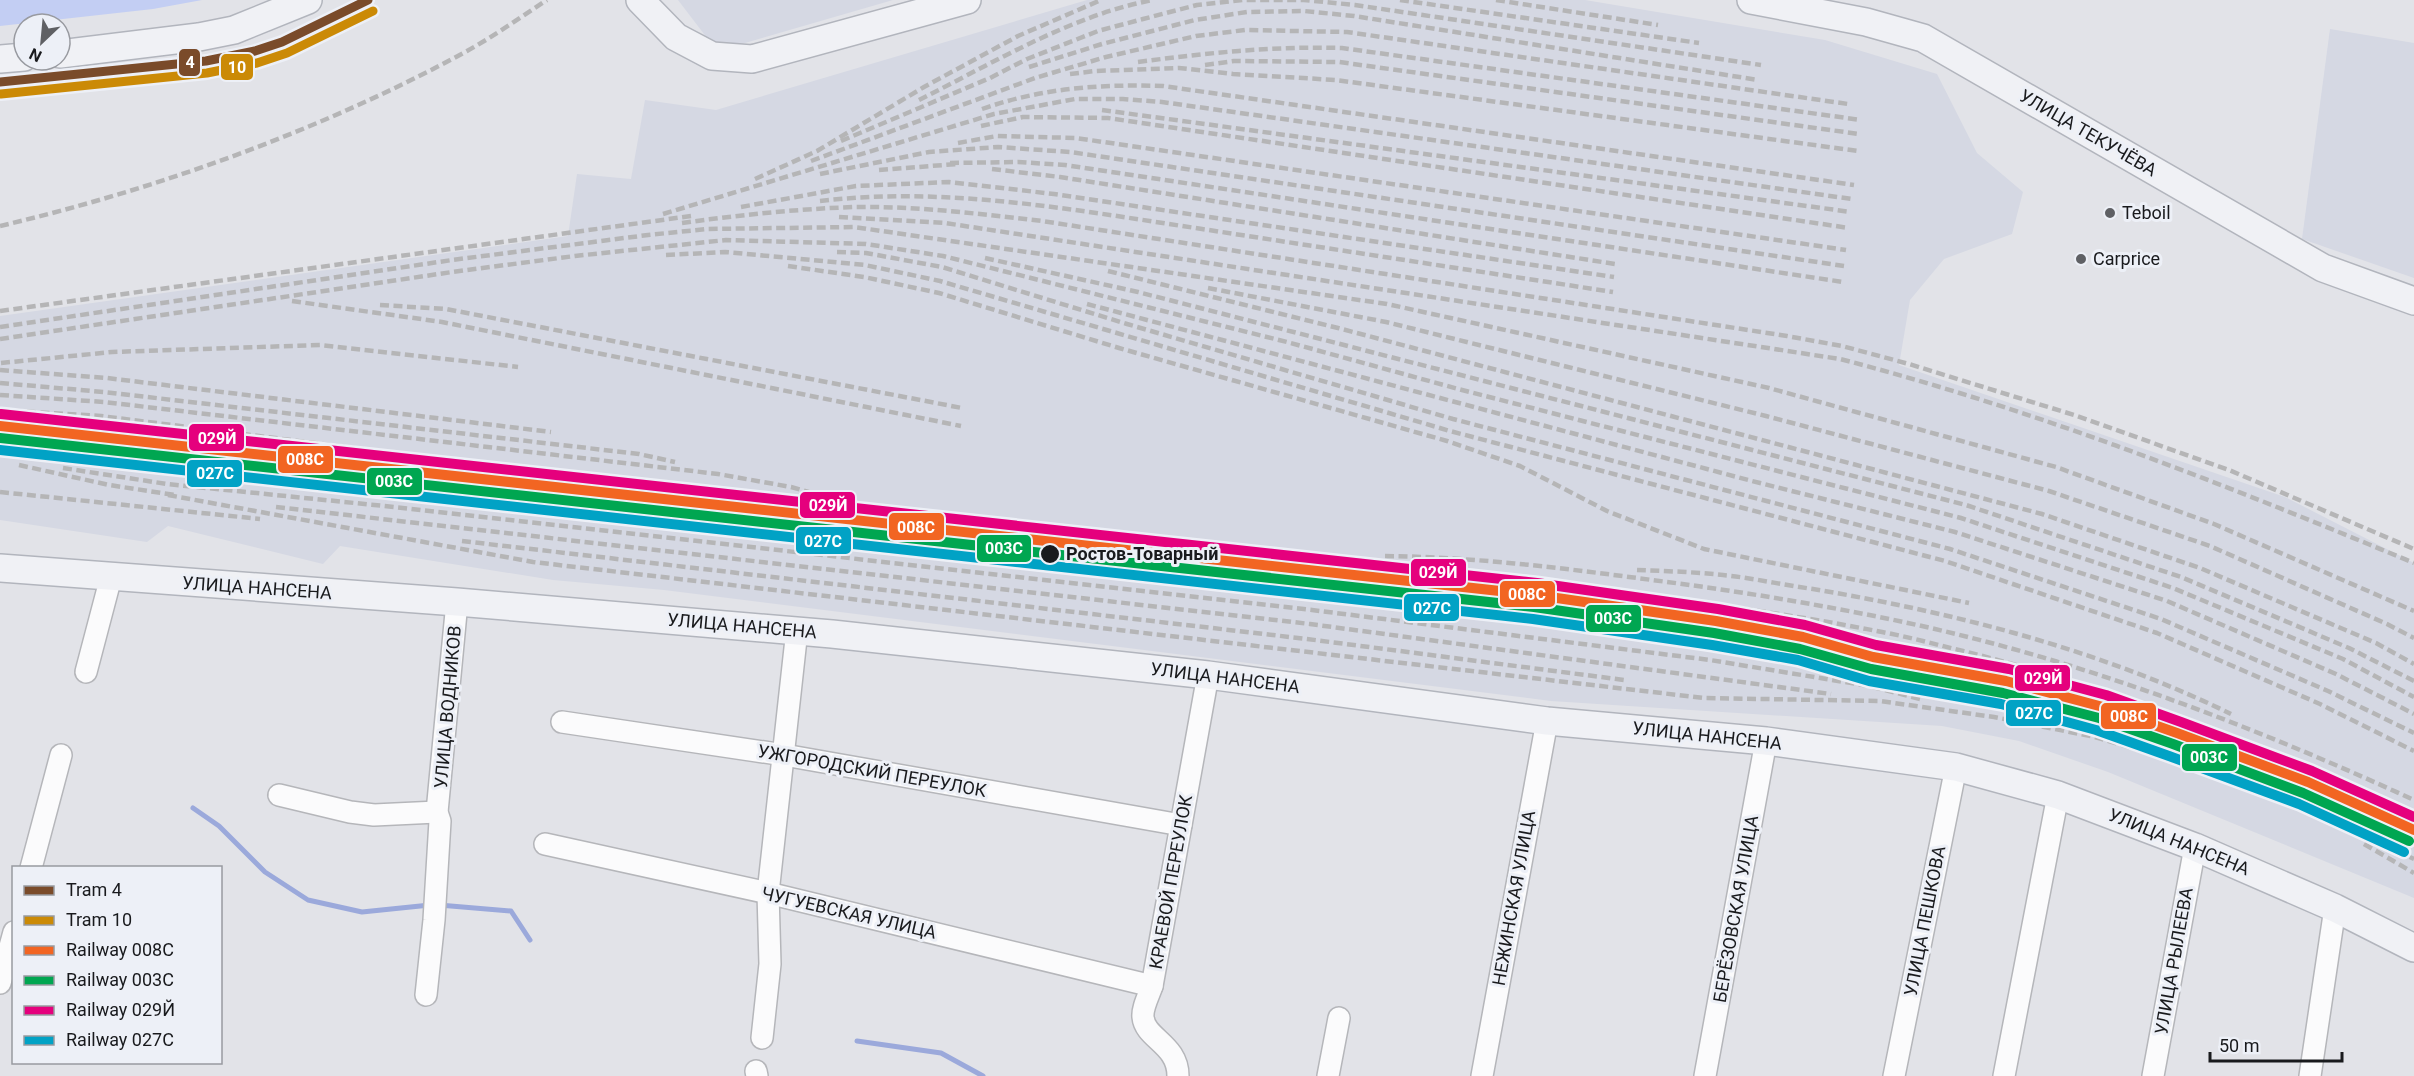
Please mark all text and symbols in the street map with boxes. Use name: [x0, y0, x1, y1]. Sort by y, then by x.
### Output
north arrow: [12, 12, 72, 72]
text: N: [26, 44, 45, 66]
line badge: 4: [178, 48, 201, 77]
text: 4: [185, 53, 195, 72]
line badge: 10: [220, 53, 254, 81]
text: 10: [228, 58, 246, 77]
street label: УЛИЦА ТЕКУЧЁВА: [2016, 85, 2161, 181]
place label: Teboil: [2122, 202, 2171, 223]
marker: Teboil: [2103, 206, 2117, 220]
place label: Carprice: [2093, 248, 2160, 269]
marker: Carprice: [2074, 252, 2088, 266]
line badge: 029Й: [188, 423, 245, 452]
text: 029Й: [198, 428, 236, 448]
line badge: 008С: [277, 445, 334, 474]
text: 008С: [286, 450, 324, 469]
line badge: 027С: [186, 459, 243, 488]
text: 027С: [196, 464, 234, 483]
line badge: 003С: [366, 467, 423, 496]
text: 003С: [375, 472, 413, 491]
line badge: 029Й: [799, 491, 856, 519]
text: 029Й: [809, 495, 847, 515]
line badge: 008С: [888, 512, 945, 541]
text: 008С: [897, 518, 935, 537]
line badge: 027С: [795, 526, 852, 555]
text: 027С: [804, 532, 842, 551]
line badge: 003С: [976, 534, 1032, 563]
text: 003С: [985, 539, 1023, 558]
marker: Ростов-Товарный: [1039, 543, 1061, 565]
place label: Ростов-Товарный: [1066, 543, 1218, 564]
line badge: 029Й: [1410, 558, 1467, 587]
text: 029Й: [1419, 562, 1457, 582]
street label: УЛИЦА НАНСЕНА: [181, 572, 333, 603]
line badge: 008С: [1499, 580, 1556, 608]
text: 008С: [1508, 585, 1546, 604]
line badge: 027С: [1403, 593, 1460, 622]
text: 027С: [1413, 599, 1451, 618]
line badge: 003С: [1585, 604, 1642, 633]
street label: УЛИЦА НАНСЕНА: [666, 608, 818, 643]
text: 003С: [1594, 609, 1632, 628]
street label: УЛИЦА ВОДНИКОВ: [430, 625, 465, 789]
street label: УЛИЦА НАНСЕНА: [1149, 658, 1301, 697]
line badge: 029Й: [2014, 664, 2071, 692]
text: 029Й: [2024, 668, 2062, 688]
line badge: 027С: [2005, 699, 2062, 727]
line badge: 008С: [2100, 702, 2157, 730]
text: 027С: [2015, 704, 2053, 723]
text: 008С: [2110, 707, 2148, 726]
street label: УЛИЦА НАНСЕНА: [1631, 717, 1783, 754]
street label: УЖГОРОДСКИЙ ПЕРЕУЛОК: [756, 740, 989, 801]
line badge: 003С: [2181, 743, 2238, 772]
text: 003С: [2190, 748, 2228, 767]
street label: КРАЕВОЙ ПЕРЕУЛОК: [1145, 793, 1196, 971]
street label: УЛИЦА НАНСЕНА: [2106, 804, 2253, 880]
street label: НЕЖИНСКАЯ УЛИЦА: [1488, 808, 1539, 987]
street label: БЕРЁЗОВСКАЯ УЛИЦА: [1709, 813, 1762, 1004]
street label: УЛИЦА ПЕШКОВА: [1900, 844, 1949, 998]
legend: [12, 866, 222, 1064]
text: Tram 4: [66, 879, 122, 900]
street label: ЧУГУЕВСКАЯ УЛИЦА: [760, 882, 939, 943]
street label: УЛИЦА РЫЛЕЕВА: [2150, 885, 2197, 1036]
text: Tram 10: [66, 909, 132, 930]
text: Railway 008С: [66, 939, 174, 960]
text: Railway 003С: [66, 969, 174, 990]
text: Railway 029Й: [66, 999, 175, 1020]
scale bar: [2210, 1025, 2342, 1063]
text: Railway 027С: [66, 1029, 174, 1050]
text: 50 m: [2219, 1035, 2259, 1056]

